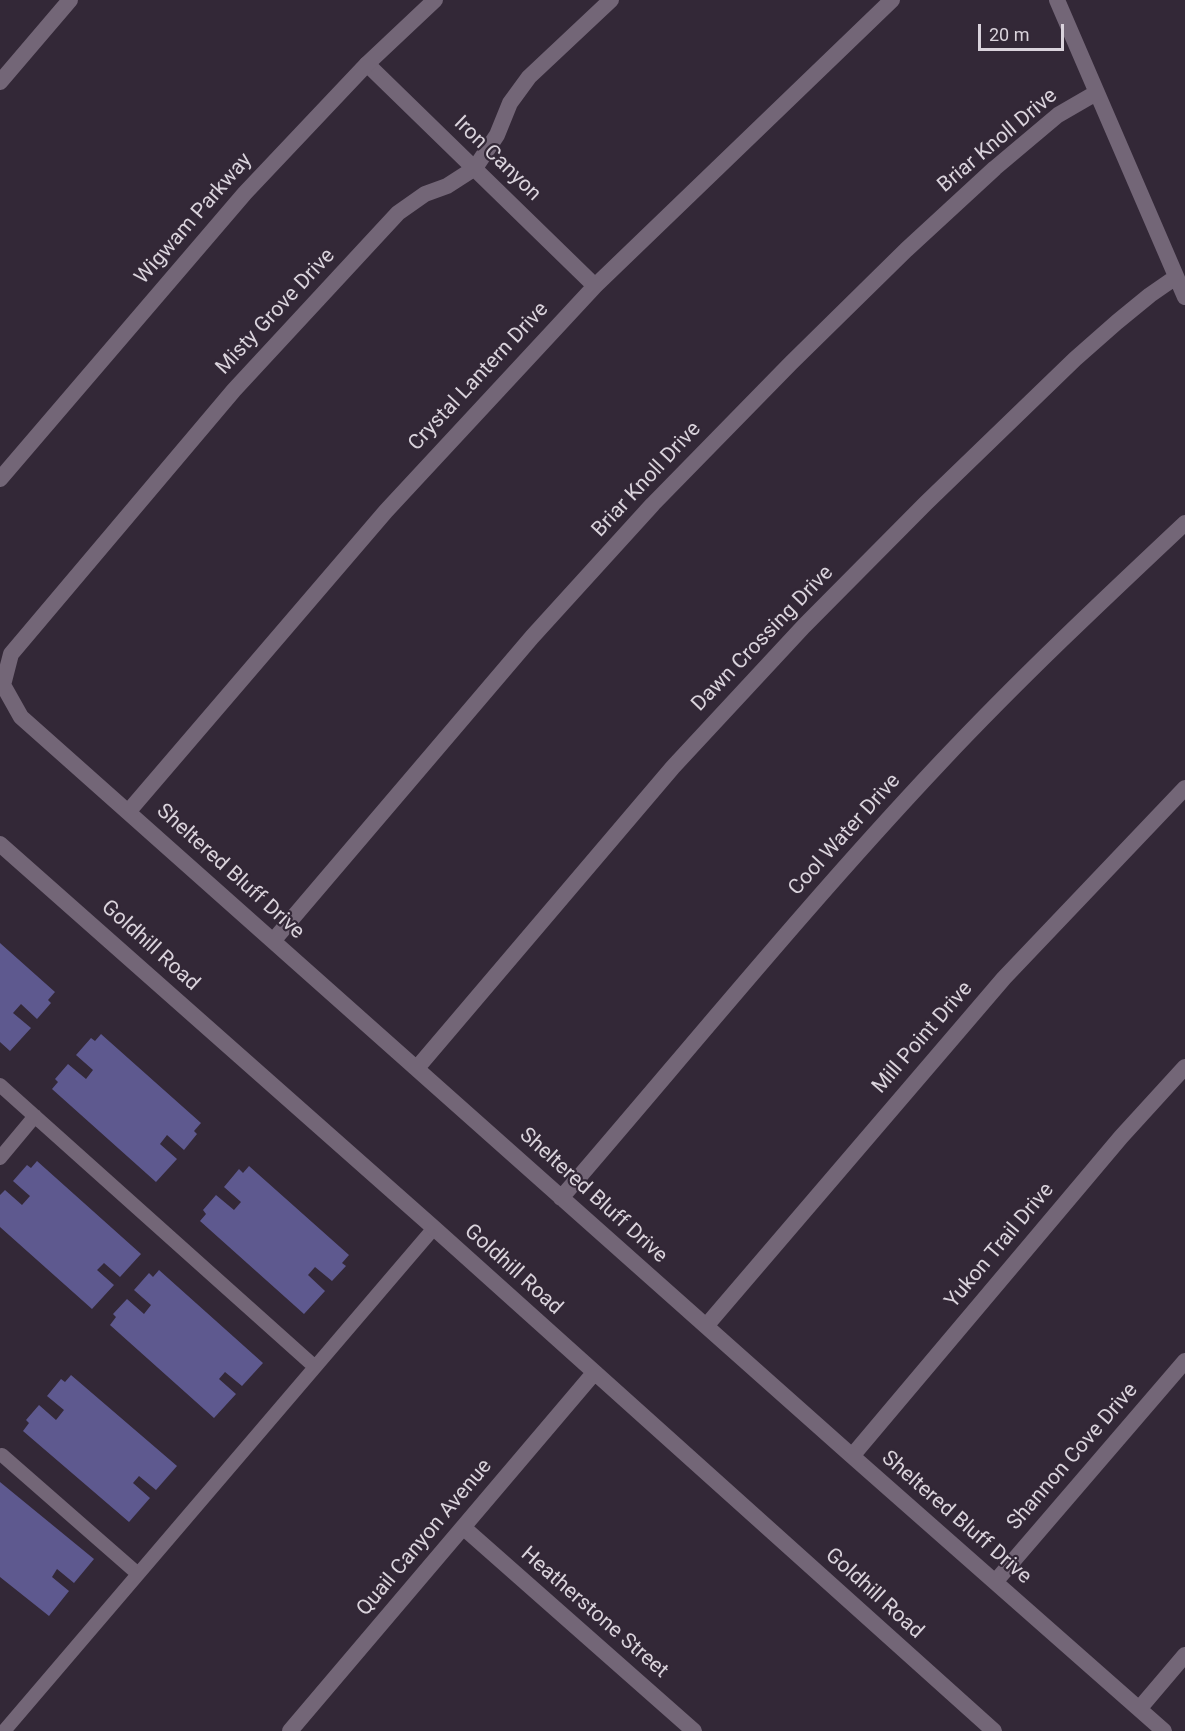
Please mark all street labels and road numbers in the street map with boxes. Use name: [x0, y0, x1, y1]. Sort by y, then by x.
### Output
street label: Briar Knoll Drive: [933, 84, 1063, 198]
street label: Iron Canyon: [448, 111, 546, 207]
street label: Wigwam Parkway: [130, 148, 258, 290]
street label: Misty Grove Drive: [211, 244, 341, 380]
street label: Crystal Lantern Drive: [404, 298, 554, 456]
street label: Briar Knoll Drive: [587, 417, 707, 543]
street label: Dawn Crossing Drive: [687, 561, 839, 717]
street label: Cool Water Drive: [784, 769, 906, 901]
street label: Sheltered Bluff Drive: [151, 799, 309, 945]
street label: Goldhill Road: [96, 895, 204, 997]
street label: Mill Point Drive: [868, 977, 978, 1099]
street label: Sheltered Bluff Drive: [514, 1123, 672, 1269]
street label: Yukon Trail Drive: [940, 1178, 1060, 1314]
street label: Goldhill Road: [459, 1219, 567, 1321]
street label: Shannon Cove Drive: [1002, 1378, 1144, 1536]
street label: Sheltered Bluff Drive: [876, 1446, 1036, 1590]
street label: Quail Canyon Avenue: [352, 1455, 498, 1621]
street label: Heatherstone Street: [515, 1542, 673, 1684]
street label: Goldhill Road: [820, 1543, 928, 1645]

